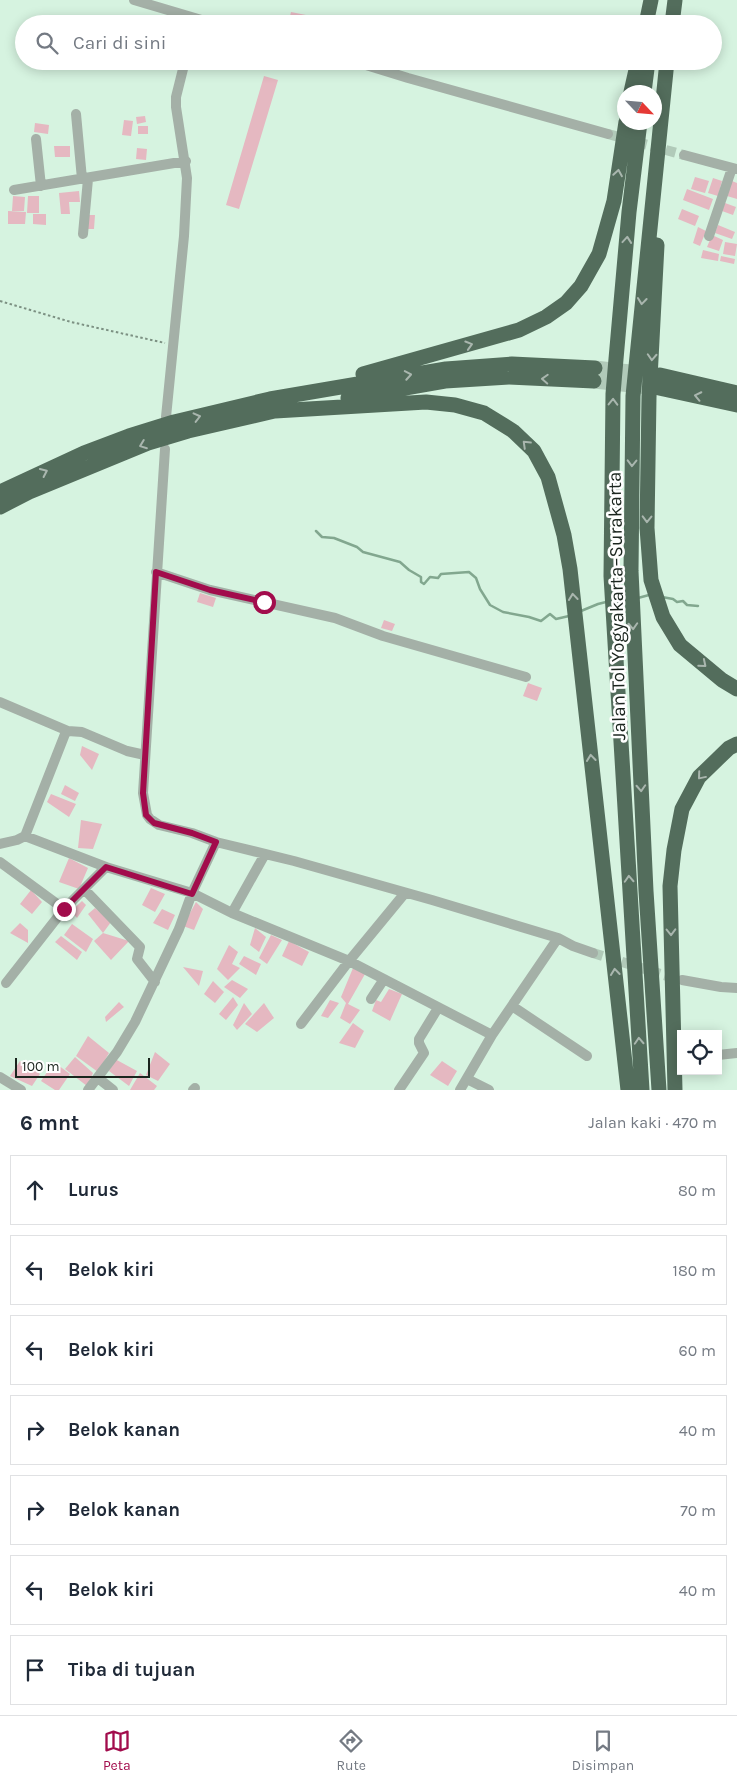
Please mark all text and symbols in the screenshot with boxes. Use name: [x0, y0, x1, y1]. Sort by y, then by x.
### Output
search box: [15, 15, 722, 70]
icon: search: [33, 29, 61, 57]
text: Cari di sini: [73, 32, 166, 54]
north arrow: [617, 85, 662, 130]
one-way arrow: [613, 168, 623, 177]
one-way arrow: [621, 236, 632, 244]
one-way arrow: [637, 297, 648, 305]
one-way arrow: [464, 341, 473, 351]
one-way arrow: [647, 353, 658, 361]
one-way arrow: [403, 371, 412, 381]
one-way arrow: [541, 373, 549, 384]
one-way arrow: [694, 391, 703, 402]
one-way arrow: [608, 398, 618, 406]
one-way arrow: [192, 412, 200, 422]
one-way arrow: [139, 439, 148, 449]
one-way arrow: [523, 441, 532, 450]
one-way arrow: [627, 460, 637, 467]
one-way arrow: [39, 467, 48, 478]
street label: Jalan Tol Yogyakarta–Surakarta: [604, 472, 630, 740]
one-way arrow: [642, 516, 652, 524]
route start: [253, 591, 276, 614]
one-way arrow: [568, 592, 579, 600]
one-way arrow: [628, 622, 639, 630]
one-way arrow: [697, 659, 706, 667]
one-way arrow: [586, 754, 597, 762]
one-way arrow: [698, 771, 707, 780]
one-way arrow: [636, 784, 647, 792]
one-way arrow: [624, 875, 635, 883]
route end: [53, 898, 76, 921]
one-way arrow: [666, 929, 677, 937]
one-way arrow: [610, 968, 621, 976]
map controls: [677, 1030, 722, 1075]
button: locate: [677, 1030, 722, 1075]
one-way arrow: [633, 1037, 644, 1045]
scale bar: [15, 1055, 150, 1078]
text: 100 m: [22, 1058, 60, 1075]
text: 6 mnt: [20, 1111, 79, 1135]
text: Jalan kaki · 470 m: [588, 1113, 717, 1132]
icon: ahead: [21, 1176, 49, 1204]
text: Lurus: [68, 1179, 119, 1201]
text: 80 m: [678, 1181, 716, 1200]
icon: left: [21, 1256, 49, 1284]
text: Belok kiri: [68, 1259, 154, 1281]
text: 180 m: [673, 1261, 716, 1280]
icon: left: [21, 1336, 49, 1364]
text: Belok kiri: [68, 1339, 154, 1361]
text: 60 m: [679, 1341, 716, 1360]
icon: right: [21, 1416, 49, 1444]
text: Belok kanan: [68, 1419, 180, 1441]
text: 40 m: [679, 1421, 716, 1440]
icon: right: [21, 1496, 49, 1524]
text: Belok kanan: [68, 1499, 180, 1521]
text: 70 m: [680, 1501, 716, 1520]
icon: left: [21, 1576, 49, 1604]
text: Belok kiri: [68, 1579, 154, 1601]
text: 40 m: [679, 1581, 716, 1600]
icon: arrive: [21, 1656, 49, 1684]
text: Tiba di tujuan: [68, 1659, 195, 1681]
tab: Peta: [103, 1727, 131, 1774]
tab: Rute: [337, 1727, 366, 1774]
tab: Disimpan: [572, 1727, 634, 1774]

